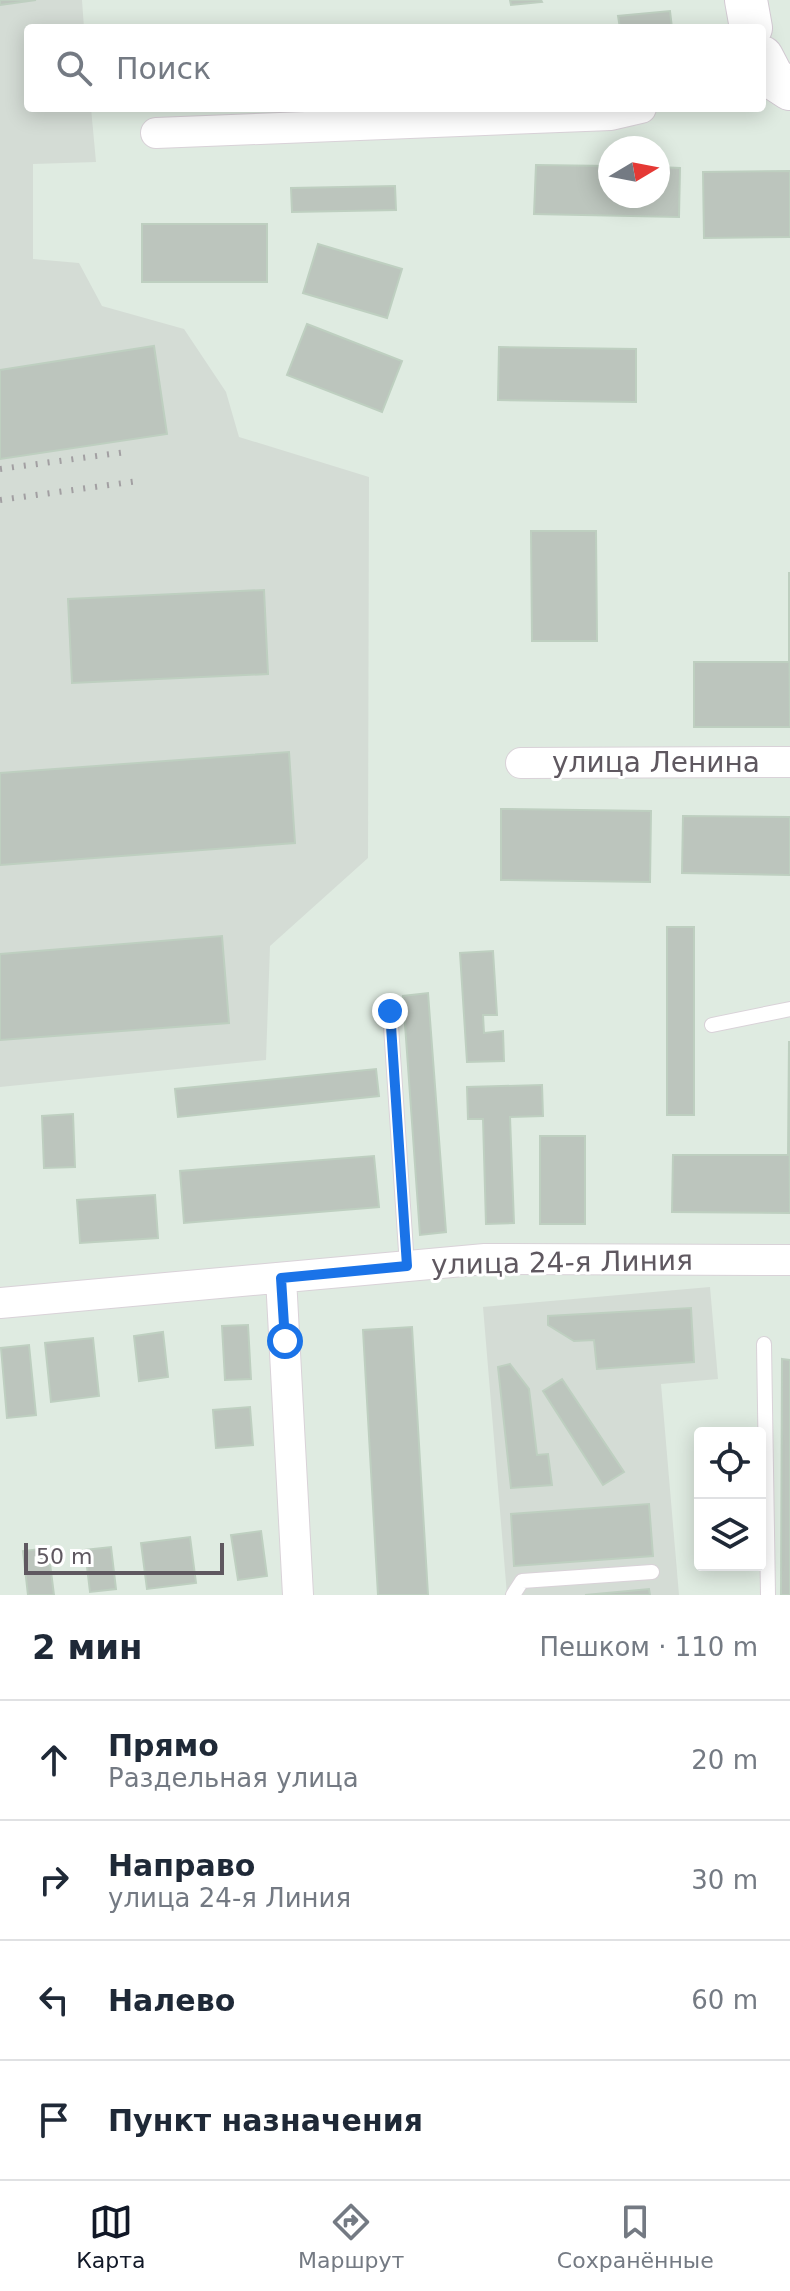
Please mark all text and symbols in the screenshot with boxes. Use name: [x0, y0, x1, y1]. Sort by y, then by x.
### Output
search box: [24, 24, 766, 112]
icon: search: [52, 46, 96, 90]
text: Поиск: [116, 51, 211, 86]
north arrow: [598, 136, 670, 208]
street label: улица Ленина: [552, 746, 760, 779]
route end: [372, 993, 408, 1029]
street label: улица 24-я Линия: [431, 1244, 693, 1281]
route start: [267, 1323, 303, 1359]
map controls: [694, 1427, 766, 1571]
button: locate: [694, 1427, 766, 1499]
button: layers: [694, 1499, 766, 1571]
scale bar: [24, 1539, 224, 1575]
text: 50 m: [36, 1544, 92, 1569]
text: 2 мин: [32, 1627, 143, 1667]
text: Пешком · 110 m: [539, 1632, 758, 1662]
text: Прямо: [108, 1728, 219, 1763]
icon: ahead: [32, 1738, 76, 1782]
text: 20 m: [691, 1745, 758, 1775]
text: Раздельная улица: [108, 1763, 359, 1793]
text: Направо: [108, 1848, 255, 1883]
icon: right: [32, 1858, 76, 1902]
text: 30 m: [691, 1865, 758, 1895]
text: улица 24-я Линия: [108, 1883, 351, 1913]
icon: left: [32, 1978, 76, 2022]
text: Налево: [108, 1983, 235, 2018]
text: 60 m: [691, 1985, 758, 2015]
icon: arrive: [32, 2098, 76, 2142]
text: Пункт назначения: [108, 2103, 423, 2138]
tab: Карта: [76, 2200, 146, 2273]
tab: Маршрут: [298, 2200, 404, 2273]
tab: Сохранённые: [557, 2200, 714, 2273]

